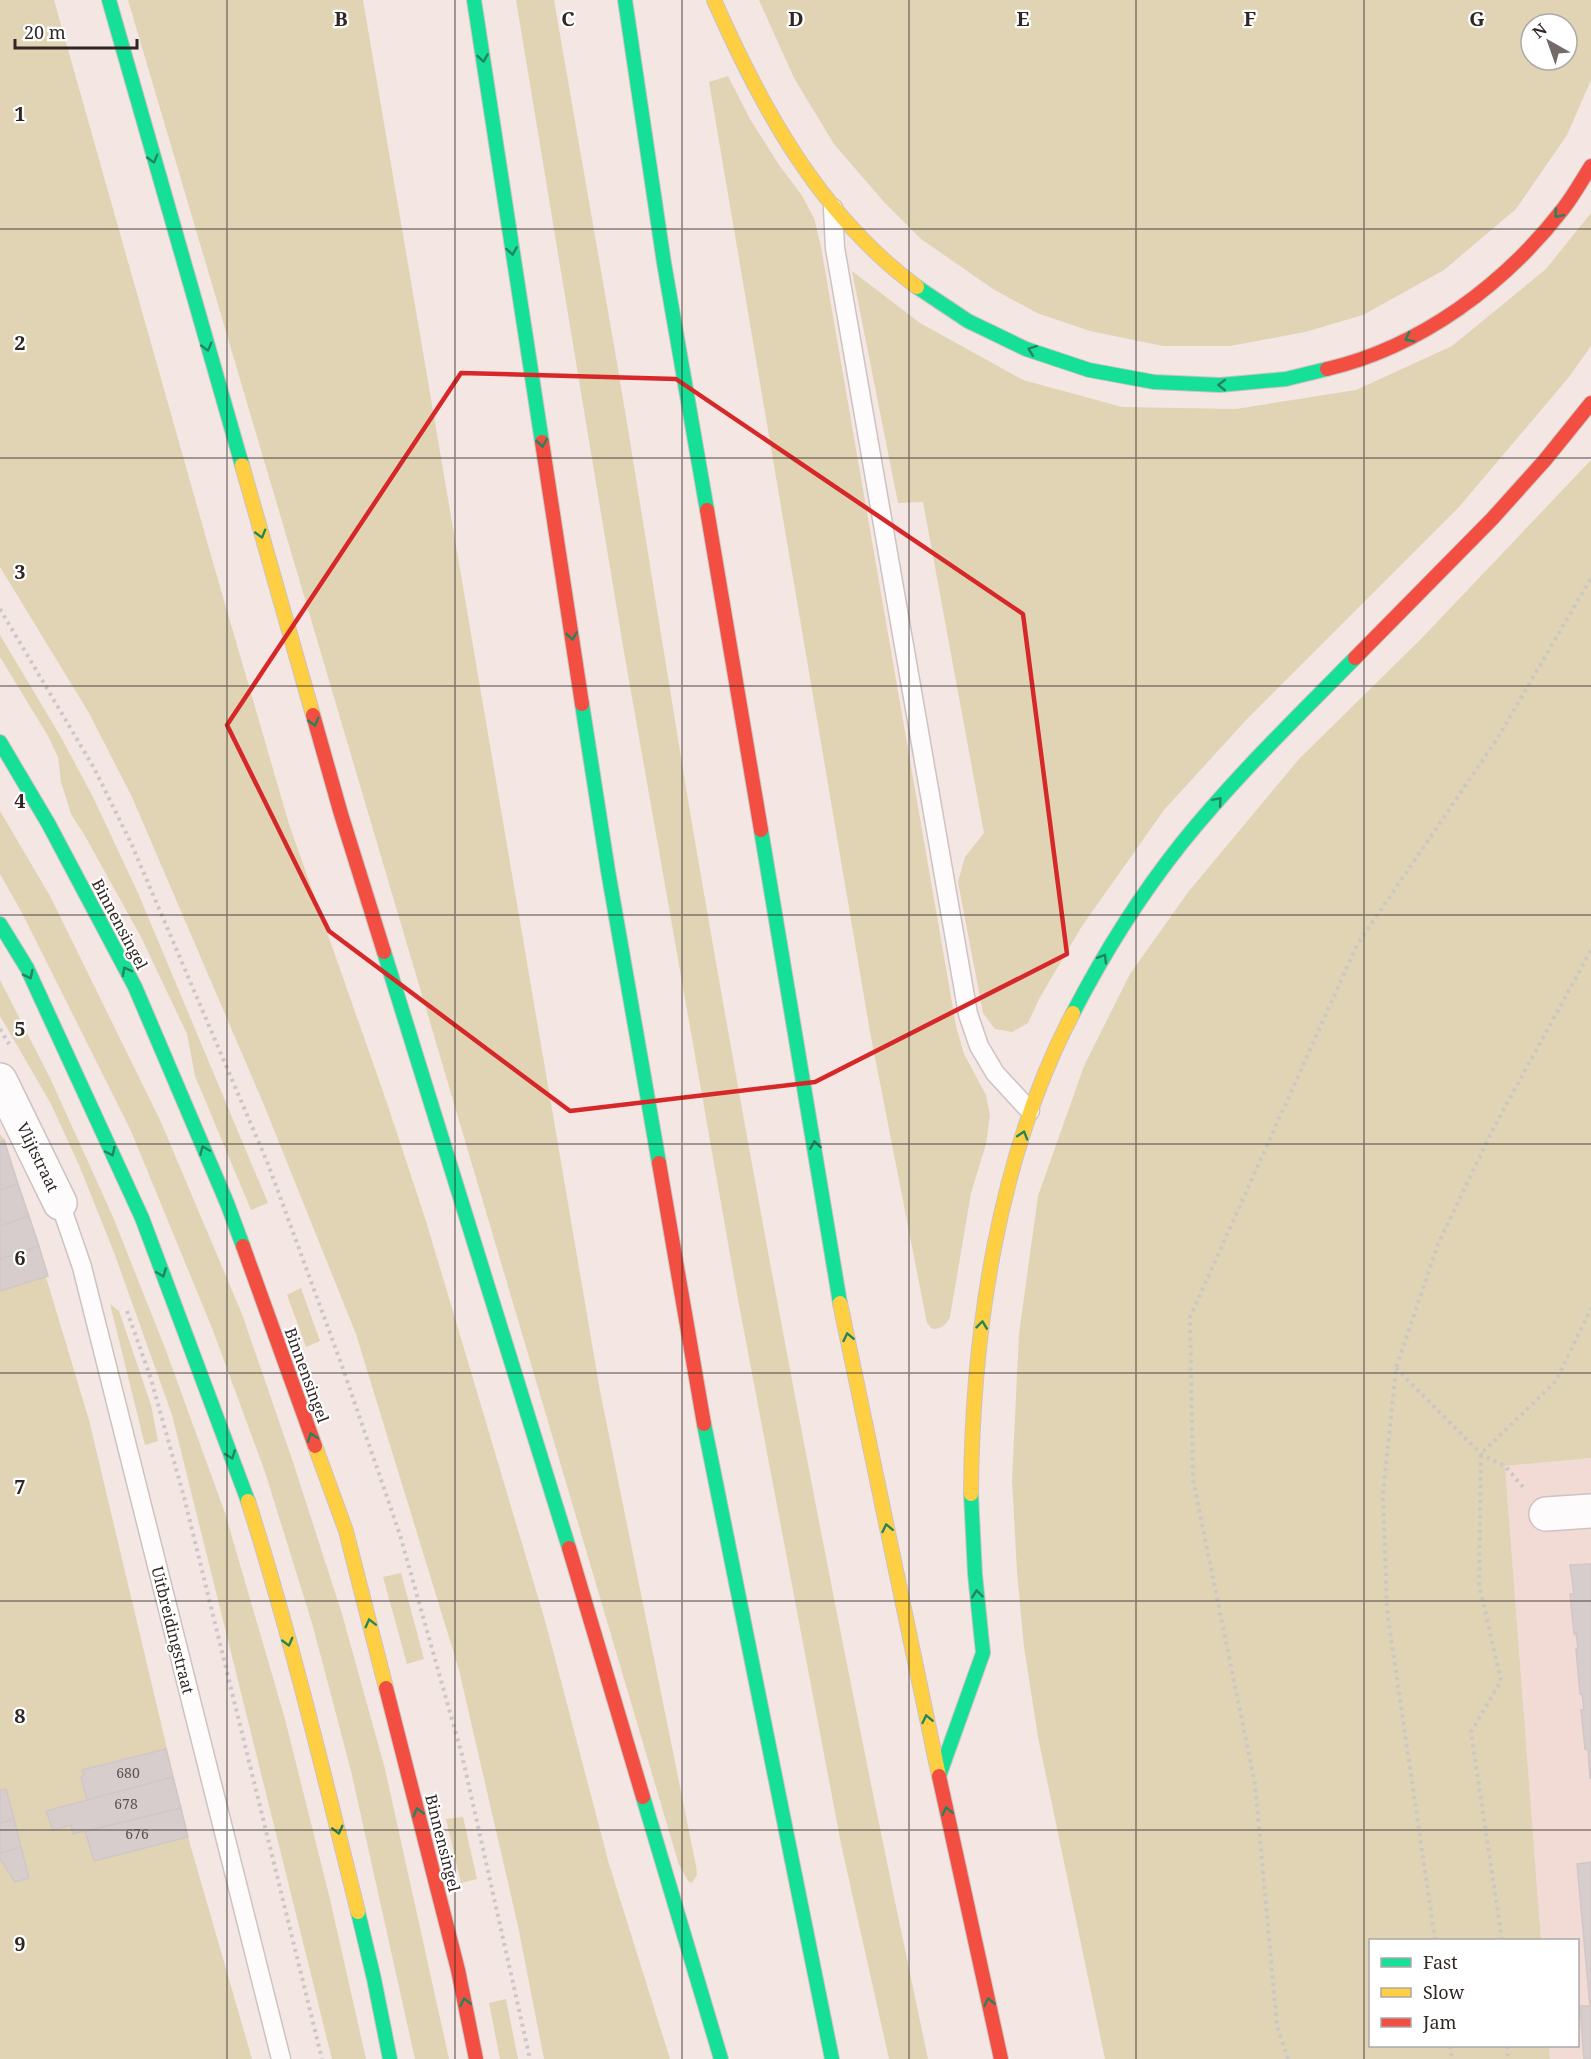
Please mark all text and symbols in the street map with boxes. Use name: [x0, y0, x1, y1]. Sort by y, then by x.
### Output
text: B: [334, 5, 348, 32]
text: C: [561, 5, 575, 32]
text: D: [788, 5, 804, 32]
text: E: [1016, 5, 1030, 32]
text: F: [1244, 5, 1256, 32]
text: G: [1469, 5, 1485, 32]
scale bar: [15, 12, 136, 50]
north arrow: [1519, 12, 1579, 72]
text: N: [1527, 18, 1552, 43]
text: 20 m: [24, 20, 66, 44]
one-way arrow: [476, 53, 488, 62]
text: 1: [14, 100, 26, 127]
one-way arrow: [146, 154, 159, 164]
one-way arrow: [1554, 207, 1565, 218]
one-way arrow: [506, 246, 518, 255]
text: 2: [14, 329, 26, 356]
one-way arrow: [1405, 331, 1416, 342]
one-way arrow: [200, 341, 212, 351]
one-way arrow: [1027, 345, 1038, 357]
one-way arrow: [1217, 378, 1226, 391]
one-way arrow: [535, 438, 548, 448]
one-way arrow: [254, 528, 266, 539]
text: 3: [14, 558, 26, 585]
one-way arrow: [565, 631, 577, 641]
one-way arrow: [307, 716, 320, 726]
text: 4: [14, 787, 26, 814]
one-way arrow: [1211, 797, 1222, 808]
street label: Binnensingel: [87, 875, 153, 973]
one-way arrow: [1095, 954, 1107, 964]
one-way arrow: [122, 966, 133, 977]
one-way arrow: [22, 969, 34, 980]
text: 5: [14, 1015, 26, 1042]
street label: Vlijtstraat: [12, 1118, 64, 1196]
one-way arrow: [1016, 1130, 1028, 1141]
one-way arrow: [809, 1140, 821, 1150]
one-way arrow: [199, 1145, 211, 1156]
one-way arrow: [104, 1146, 116, 1157]
text: 6: [14, 1244, 26, 1271]
one-way arrow: [155, 1267, 168, 1278]
one-way arrow: [975, 1321, 988, 1330]
street label: Binnensingel: [280, 1324, 334, 1426]
one-way arrow: [842, 1332, 855, 1342]
one-way arrow: [307, 1433, 320, 1443]
one-way arrow: [224, 1450, 237, 1460]
text: 7: [14, 1473, 26, 1500]
one-way arrow: [881, 1523, 894, 1533]
street label: Uitbreidingstraat: [146, 1564, 200, 1696]
one-way arrow: [971, 1590, 984, 1599]
one-way arrow: [364, 1619, 377, 1629]
one-way arrow: [281, 1637, 294, 1647]
text: 8: [14, 1702, 26, 1729]
one-way arrow: [921, 1714, 934, 1724]
house number: 680: [116, 1763, 140, 1782]
street label: Binnensingel: [420, 1792, 466, 1894]
house number: 678: [114, 1794, 138, 1813]
one-way arrow: [941, 1807, 954, 1817]
one-way arrow: [412, 1808, 425, 1818]
house number: 676: [125, 1824, 149, 1843]
one-way arrow: [330, 1825, 343, 1835]
text: 9: [14, 1930, 26, 1957]
legend: [1369, 1939, 1579, 2047]
text: Fast: [1423, 1950, 1458, 1974]
text: Slow: [1423, 1980, 1465, 2004]
one-way arrow: [459, 1997, 472, 2007]
one-way arrow: [983, 1997, 996, 2007]
text: Jam: [1422, 2010, 1457, 2034]

